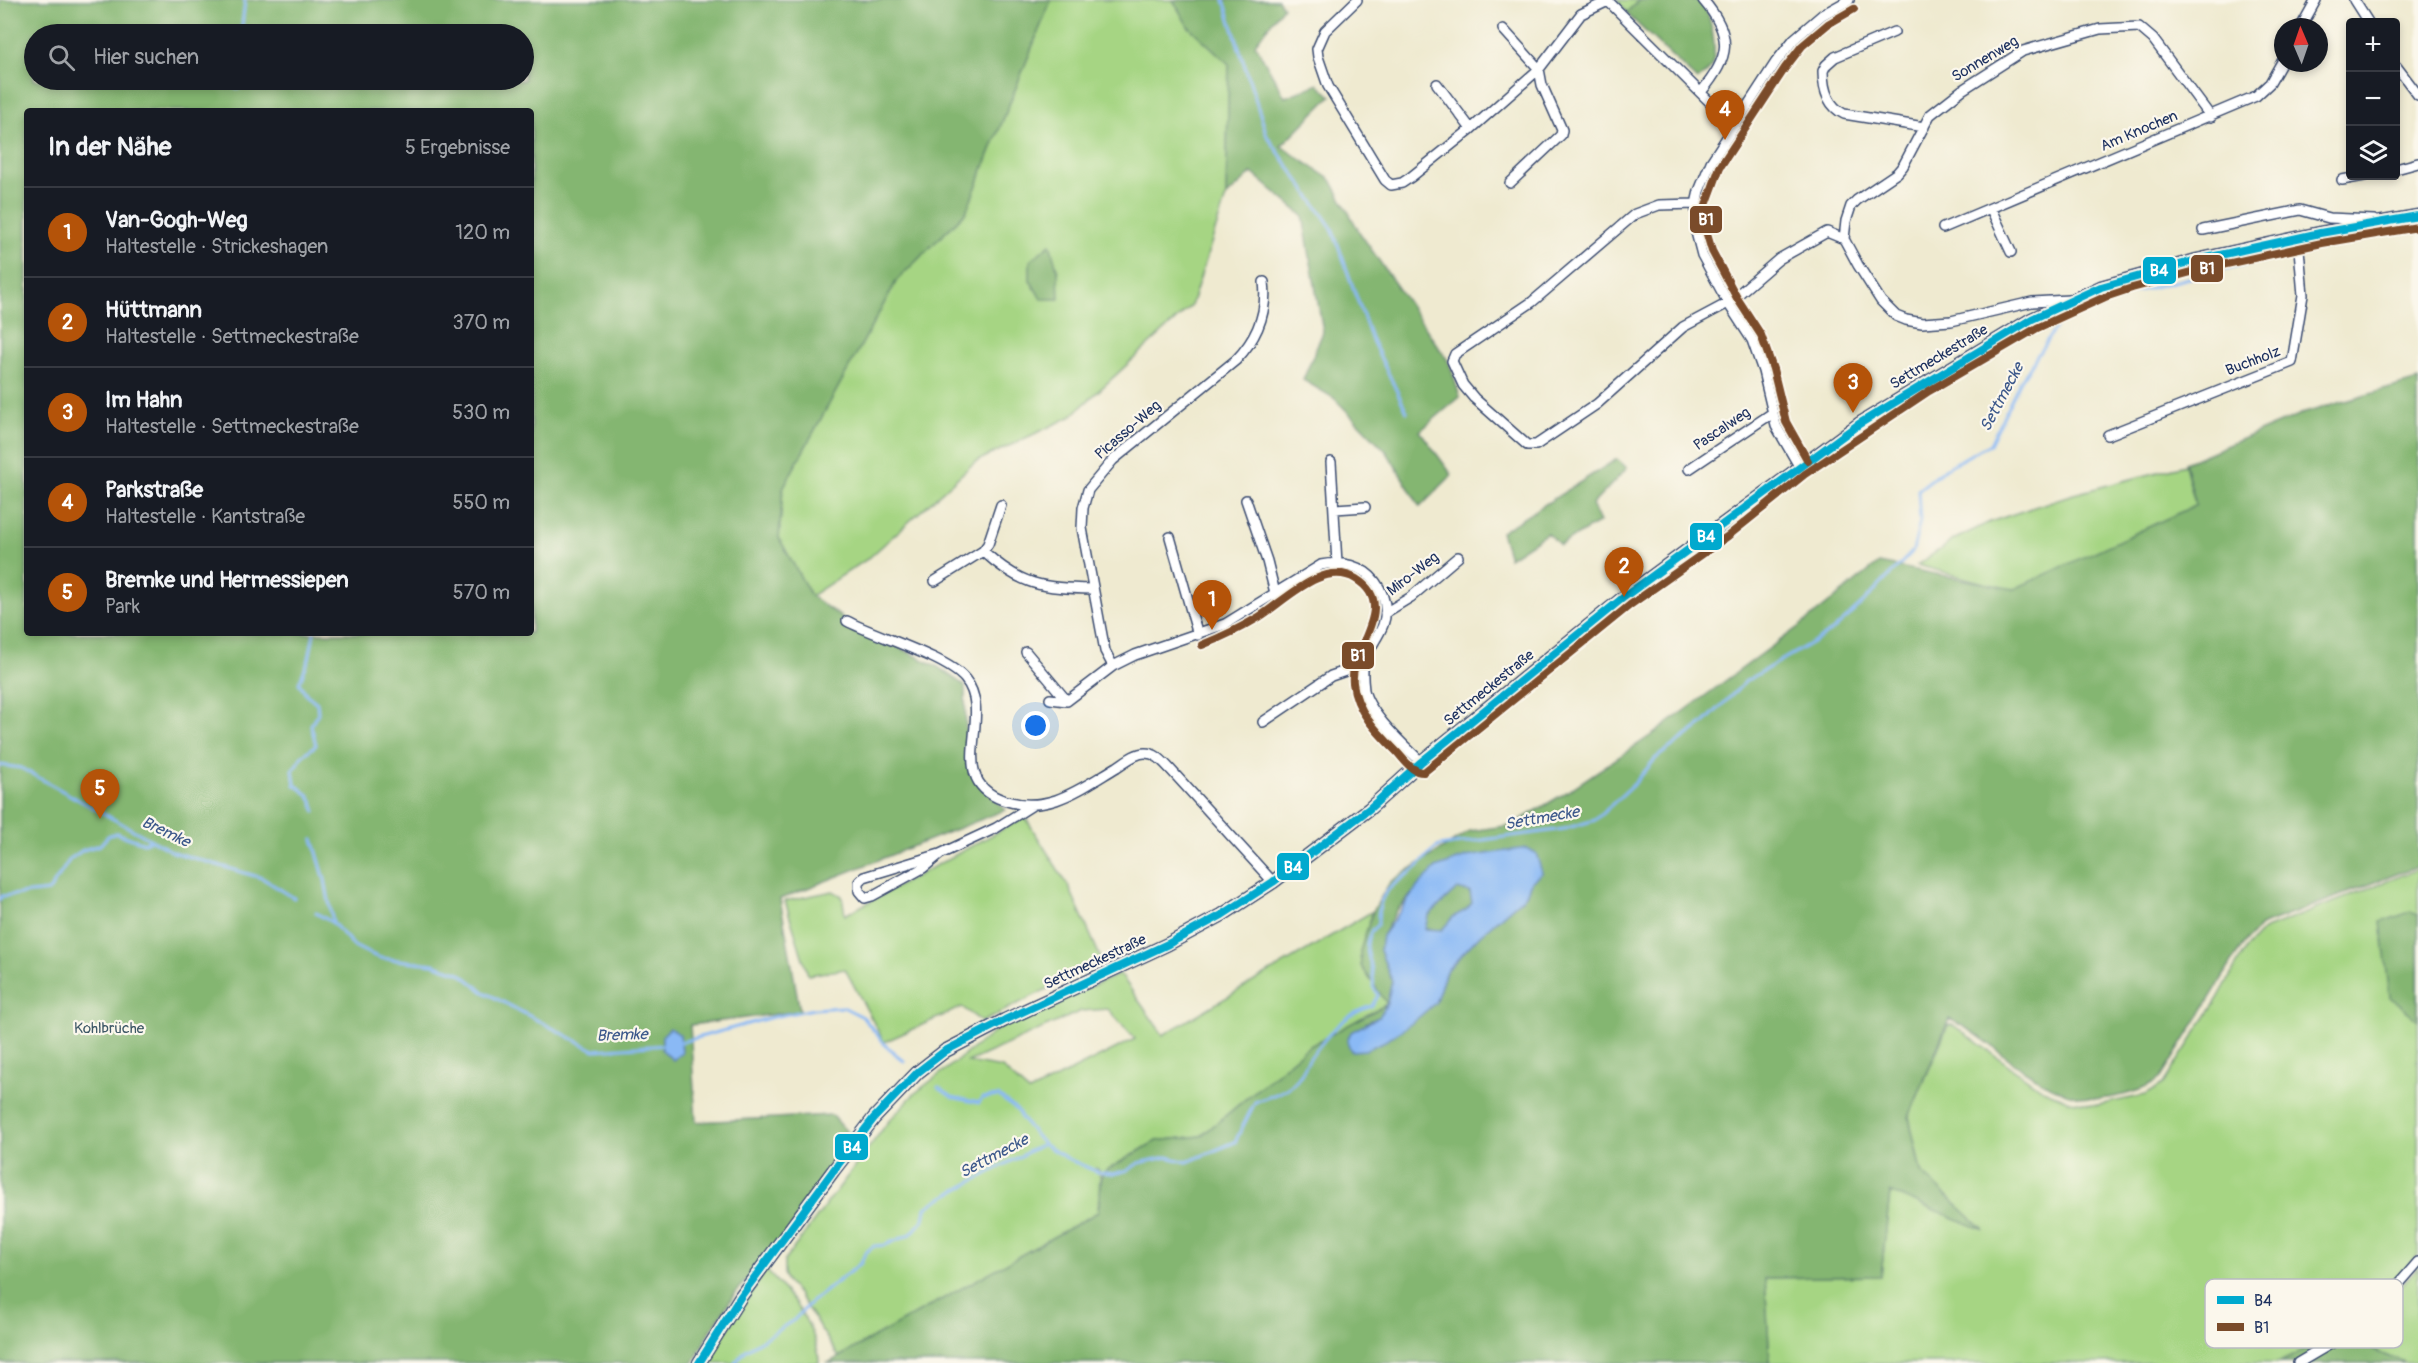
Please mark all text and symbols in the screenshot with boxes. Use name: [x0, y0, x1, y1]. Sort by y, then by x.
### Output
north arrow: [2274, 18, 2328, 72]
map controls: [2346, 18, 2400, 180]
button: +: [2346, 18, 2400, 72]
search box: [24, 24, 534, 90]
street label: Sonnenweg: [1948, 32, 2022, 86]
icon: search: [45, 41, 78, 74]
text: Hier suchen: [93, 43, 199, 71]
button: −: [2346, 72, 2400, 126]
pin: 4: [1706, 90, 1744, 140]
street label: Am Knochen: [2097, 106, 2181, 156]
button: layers: [2346, 126, 2400, 180]
text: In der Nähe: [48, 131, 171, 163]
text: 5 Ergebnisse: [405, 135, 510, 160]
line badge: B1: [1689, 205, 1723, 234]
text: Van-Gogh-Weg: [105, 206, 248, 234]
text: B1: [1698, 210, 1714, 230]
text: 1: [64, 220, 71, 245]
text: 120 m: [455, 220, 510, 245]
text: Haltestelle · Strickeshagen: [105, 234, 328, 259]
line badge: B1: [2190, 254, 2224, 283]
line badge: B4: [2142, 256, 2177, 285]
text: B1: [2199, 259, 2215, 279]
text: B4: [2150, 261, 2169, 281]
text: Hüttmann: [105, 296, 202, 324]
text: 2: [62, 310, 73, 335]
text: 370 m: [453, 310, 510, 335]
street label: Settmeckestraße: [1887, 320, 1992, 394]
text: Haltestelle · Settmeckestraße: [105, 324, 359, 349]
street label: Buchholz: [2223, 342, 2283, 380]
water label: Settmecke: [1976, 357, 2029, 435]
pin: 3: [1834, 364, 1872, 413]
text: Im Hahn: [105, 386, 182, 414]
street label: Picasso-Weg: [1091, 396, 1165, 464]
text: 3: [62, 400, 73, 425]
text: 530 m: [452, 400, 510, 425]
street label: Pascalweg: [1690, 403, 1754, 455]
text: Haltestelle · Settmeckestraße: [105, 414, 359, 439]
text: Parkstraße: [105, 476, 203, 504]
text: 4: [62, 490, 73, 515]
text: 550 m: [453, 490, 510, 515]
text: Haltestelle · Kantstraße: [105, 504, 305, 529]
line badge: B4: [1689, 522, 1723, 551]
text: B4: [1697, 527, 1716, 547]
street label: Miro-Weg: [1383, 548, 1443, 600]
pin: 2: [1604, 548, 1644, 597]
text: Bremke und Hermessiepen: [105, 566, 349, 594]
text: 5: [62, 580, 73, 605]
text: 570 m: [453, 580, 510, 605]
pin: 1: [1192, 580, 1232, 630]
text: Park: [105, 594, 140, 619]
line badge: B1: [1341, 641, 1375, 670]
street label: Settmeckestraße: [1440, 645, 1539, 730]
text: B1: [1350, 646, 1366, 666]
your location: [1021, 711, 1050, 740]
pin: 5: [80, 770, 120, 819]
water label: Settmecke: [1503, 801, 1583, 834]
water label: Bremke: [139, 812, 195, 853]
line badge: B4: [1276, 852, 1310, 881]
text: B4: [1284, 858, 1303, 878]
street label: Settmeckestraße: [1041, 930, 1150, 994]
park label: Kohlbrüche: [74, 1019, 145, 1038]
water label: Bremke: [596, 1024, 650, 1046]
water label: Settmecke: [956, 1129, 1034, 1182]
line badge: B4: [834, 1133, 869, 1161]
text: B4: [843, 1138, 862, 1158]
legend: [2205, 1279, 2403, 1348]
text: B4: [2254, 1291, 2272, 1311]
text: B1: [2254, 1318, 2269, 1338]

